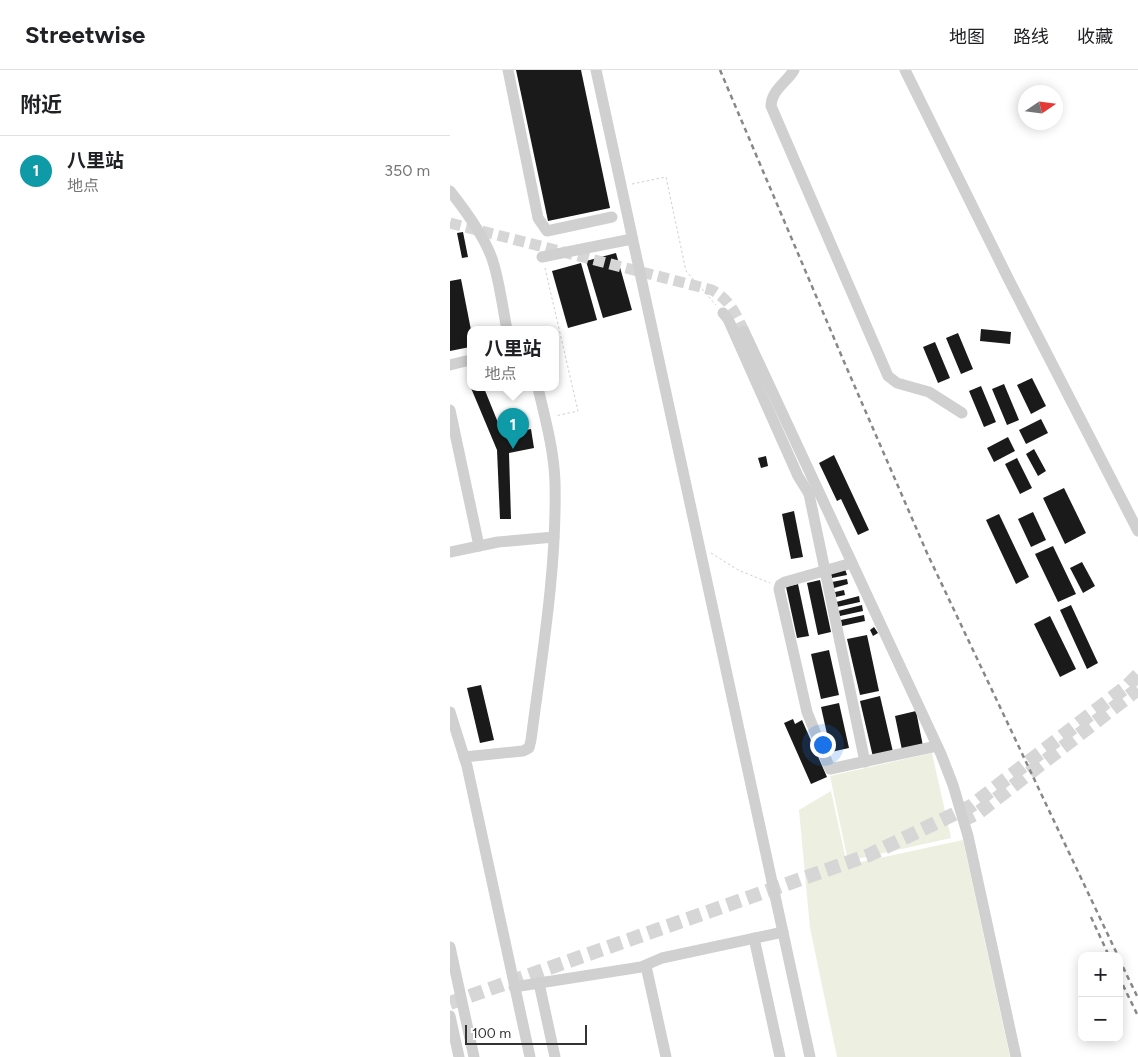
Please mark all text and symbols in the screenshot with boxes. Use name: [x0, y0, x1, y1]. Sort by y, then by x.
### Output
text: Streetwise: [25, 20, 145, 49]
text: 地图: [949, 26, 985, 48]
text: 路线: [1013, 26, 1049, 48]
text: 收藏: [1077, 26, 1113, 48]
north arrow: [1018, 85, 1063, 130]
text: 附近: [20, 92, 62, 117]
text: 八里站: [67, 149, 124, 172]
text: 1: [33, 161, 39, 180]
text: 350 m: [384, 161, 430, 180]
text: 地点: [67, 176, 99, 195]
popup: [467, 326, 559, 391]
text: 八里站: [484, 337, 542, 360]
text: 地点: [484, 364, 517, 383]
pin: 1: [497, 408, 529, 449]
your location: [810, 732, 836, 758]
map controls: [1078, 952, 1123, 1042]
button: +: [1078, 952, 1123, 997]
button: −: [1078, 997, 1123, 1042]
scale bar: [465, 1022, 588, 1045]
text: 100 m: [472, 1025, 511, 1042]

